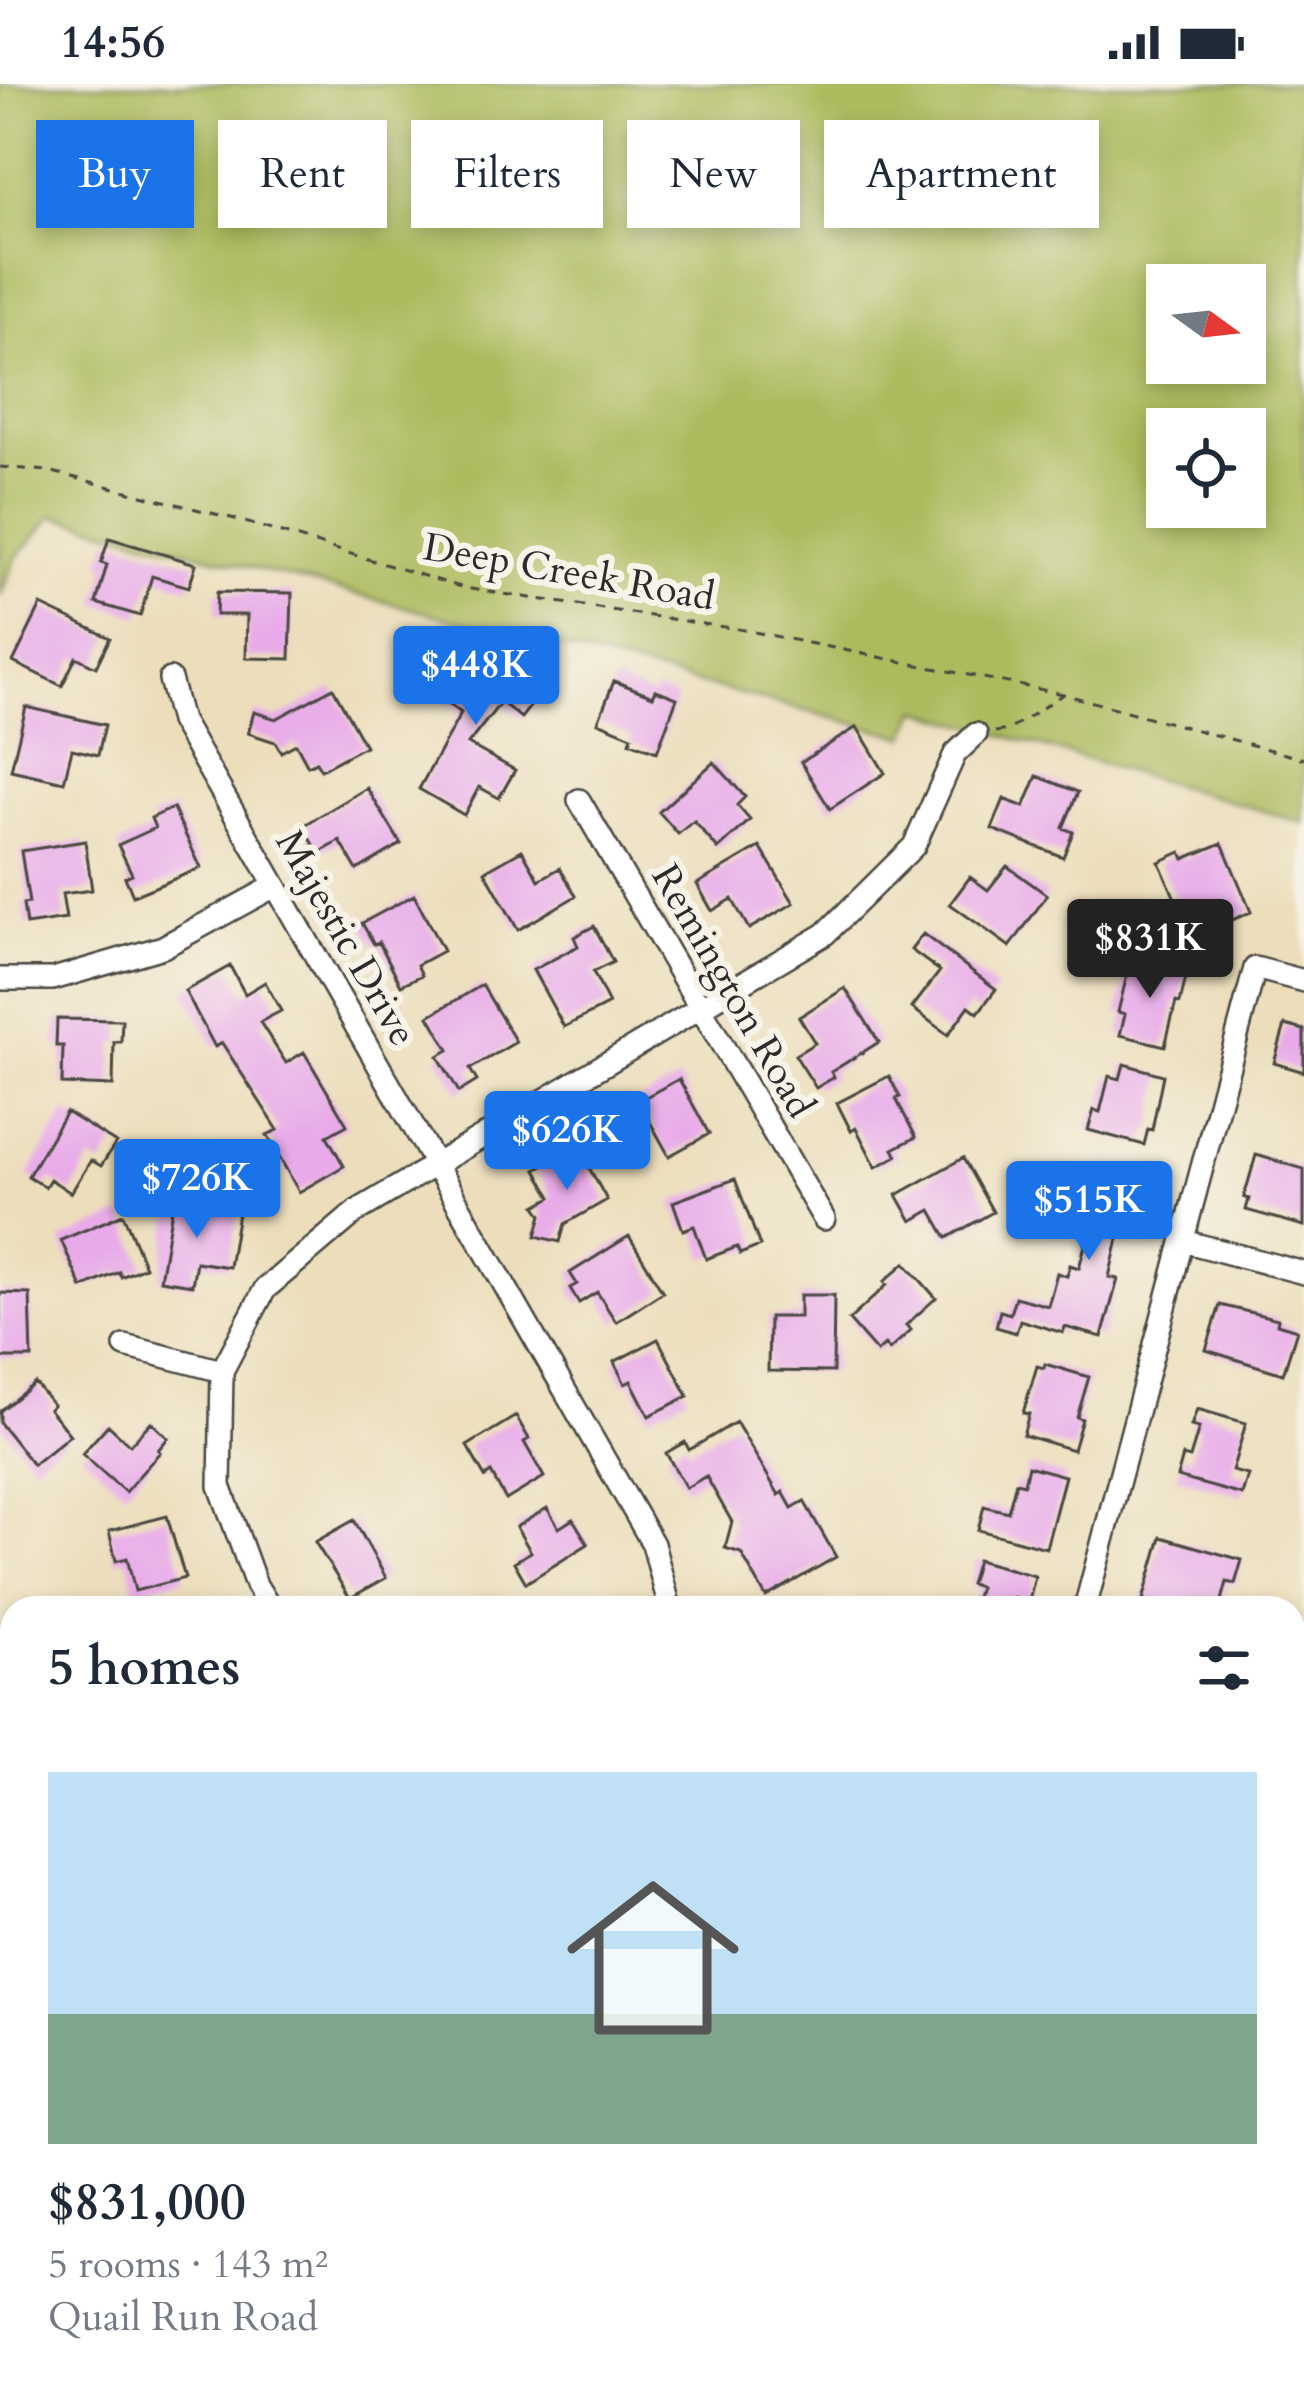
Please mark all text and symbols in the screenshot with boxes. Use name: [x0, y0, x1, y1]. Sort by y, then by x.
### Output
text: 14:56: [60, 12, 165, 73]
chip: Buy: [36, 120, 194, 228]
chip: Rent: [218, 120, 387, 228]
chip: Filters: [411, 120, 603, 228]
chip: New: [627, 120, 800, 228]
chip: Apartment: [824, 120, 1099, 228]
north arrow: [1146, 264, 1266, 384]
map controls: [1146, 264, 1266, 528]
button: locate: [1146, 408, 1266, 528]
street label: Deep Creek Road: [419, 520, 719, 624]
pin: $448K: [392, 626, 560, 728]
text: $448K: [420, 638, 532, 691]
street label: Majestic Drive: [263, 820, 429, 1056]
street label: Remington Road: [639, 855, 827, 1128]
pin: $831K: [1066, 899, 1234, 1001]
text: $831K: [1094, 911, 1206, 964]
pin: $626K: [483, 1091, 651, 1193]
text: $626K: [511, 1103, 623, 1156]
pin: $726K: [113, 1139, 281, 1241]
text: $726K: [141, 1151, 253, 1204]
pin: $515K: [1005, 1161, 1173, 1263]
text: $515K: [1033, 1173, 1145, 1226]
text: 5 homes: [48, 1633, 240, 1703]
icon: filters: [1191, 1635, 1257, 1701]
icon: home: [545, 1850, 761, 2066]
text: $831,000: [48, 2168, 246, 2238]
text: 5 rooms · 143 m²: [48, 2238, 328, 2291]
text: Quail Run Road: [48, 2291, 318, 2344]

